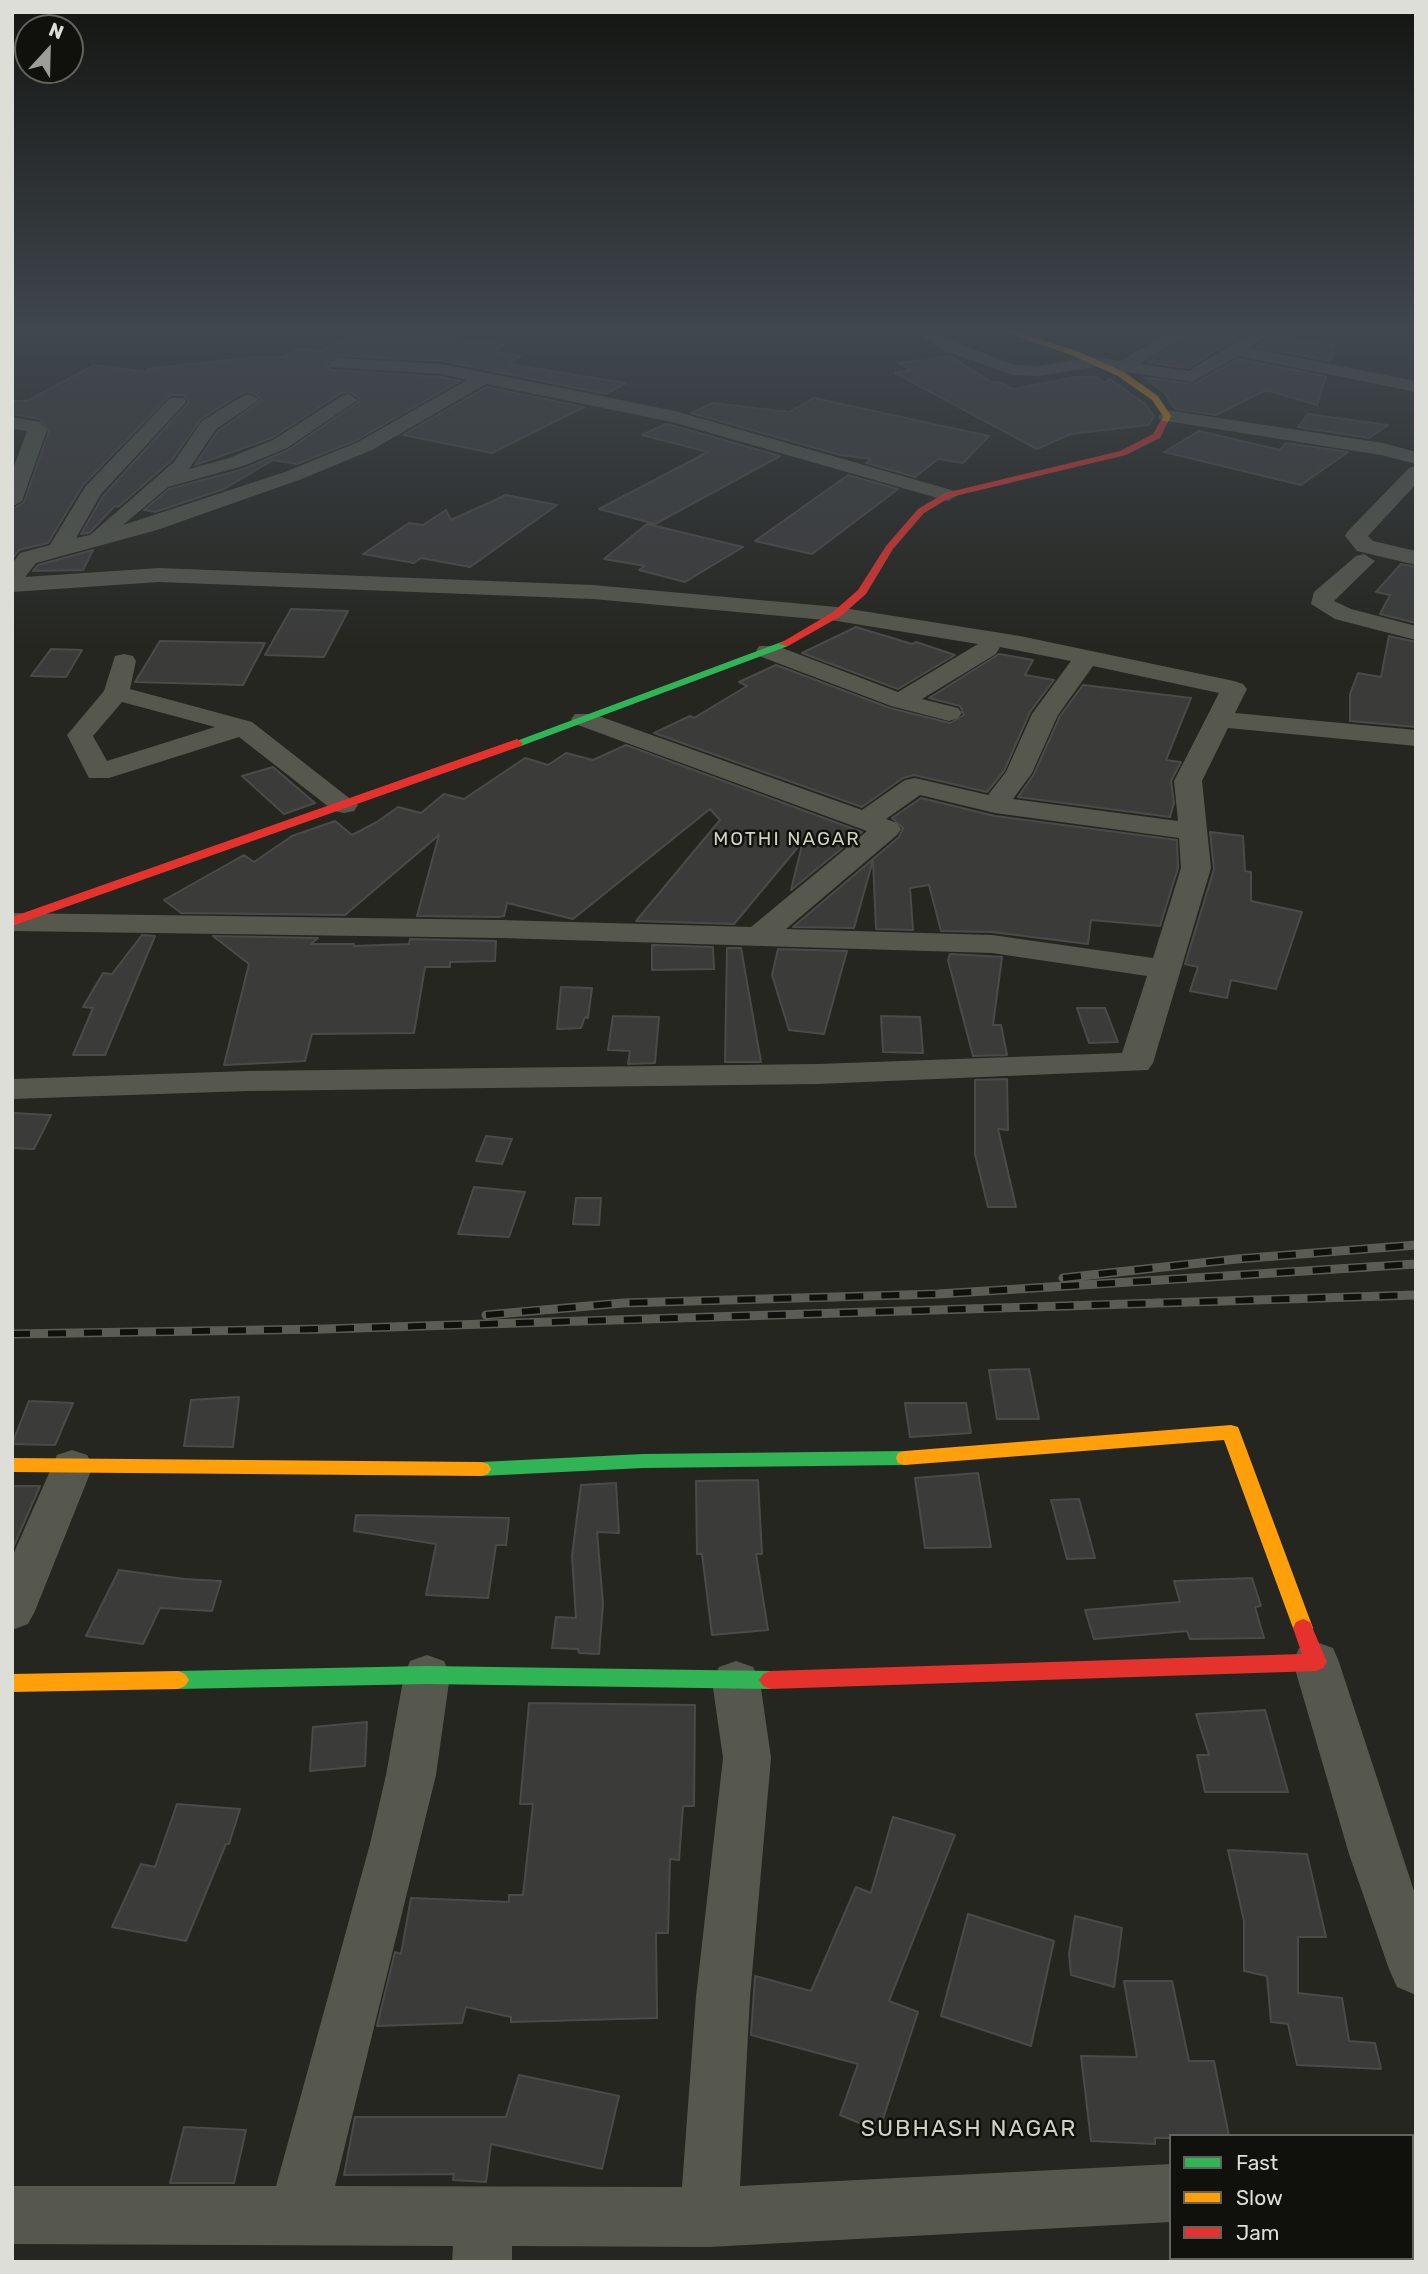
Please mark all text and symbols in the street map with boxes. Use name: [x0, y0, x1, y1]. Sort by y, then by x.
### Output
north arrow: [14, 14, 84, 84]
text: N: [46, 18, 67, 44]
district label: MOTHI NAGAR: [715, 829, 859, 851]
district label: SUBHASH NAGAR: [862, 2115, 1076, 2143]
legend: [1169, 2134, 1414, 2260]
text: Fast: [1236, 2150, 1278, 2175]
text: Slow: [1236, 2185, 1283, 2210]
text: Jam: [1236, 2220, 1280, 2245]

